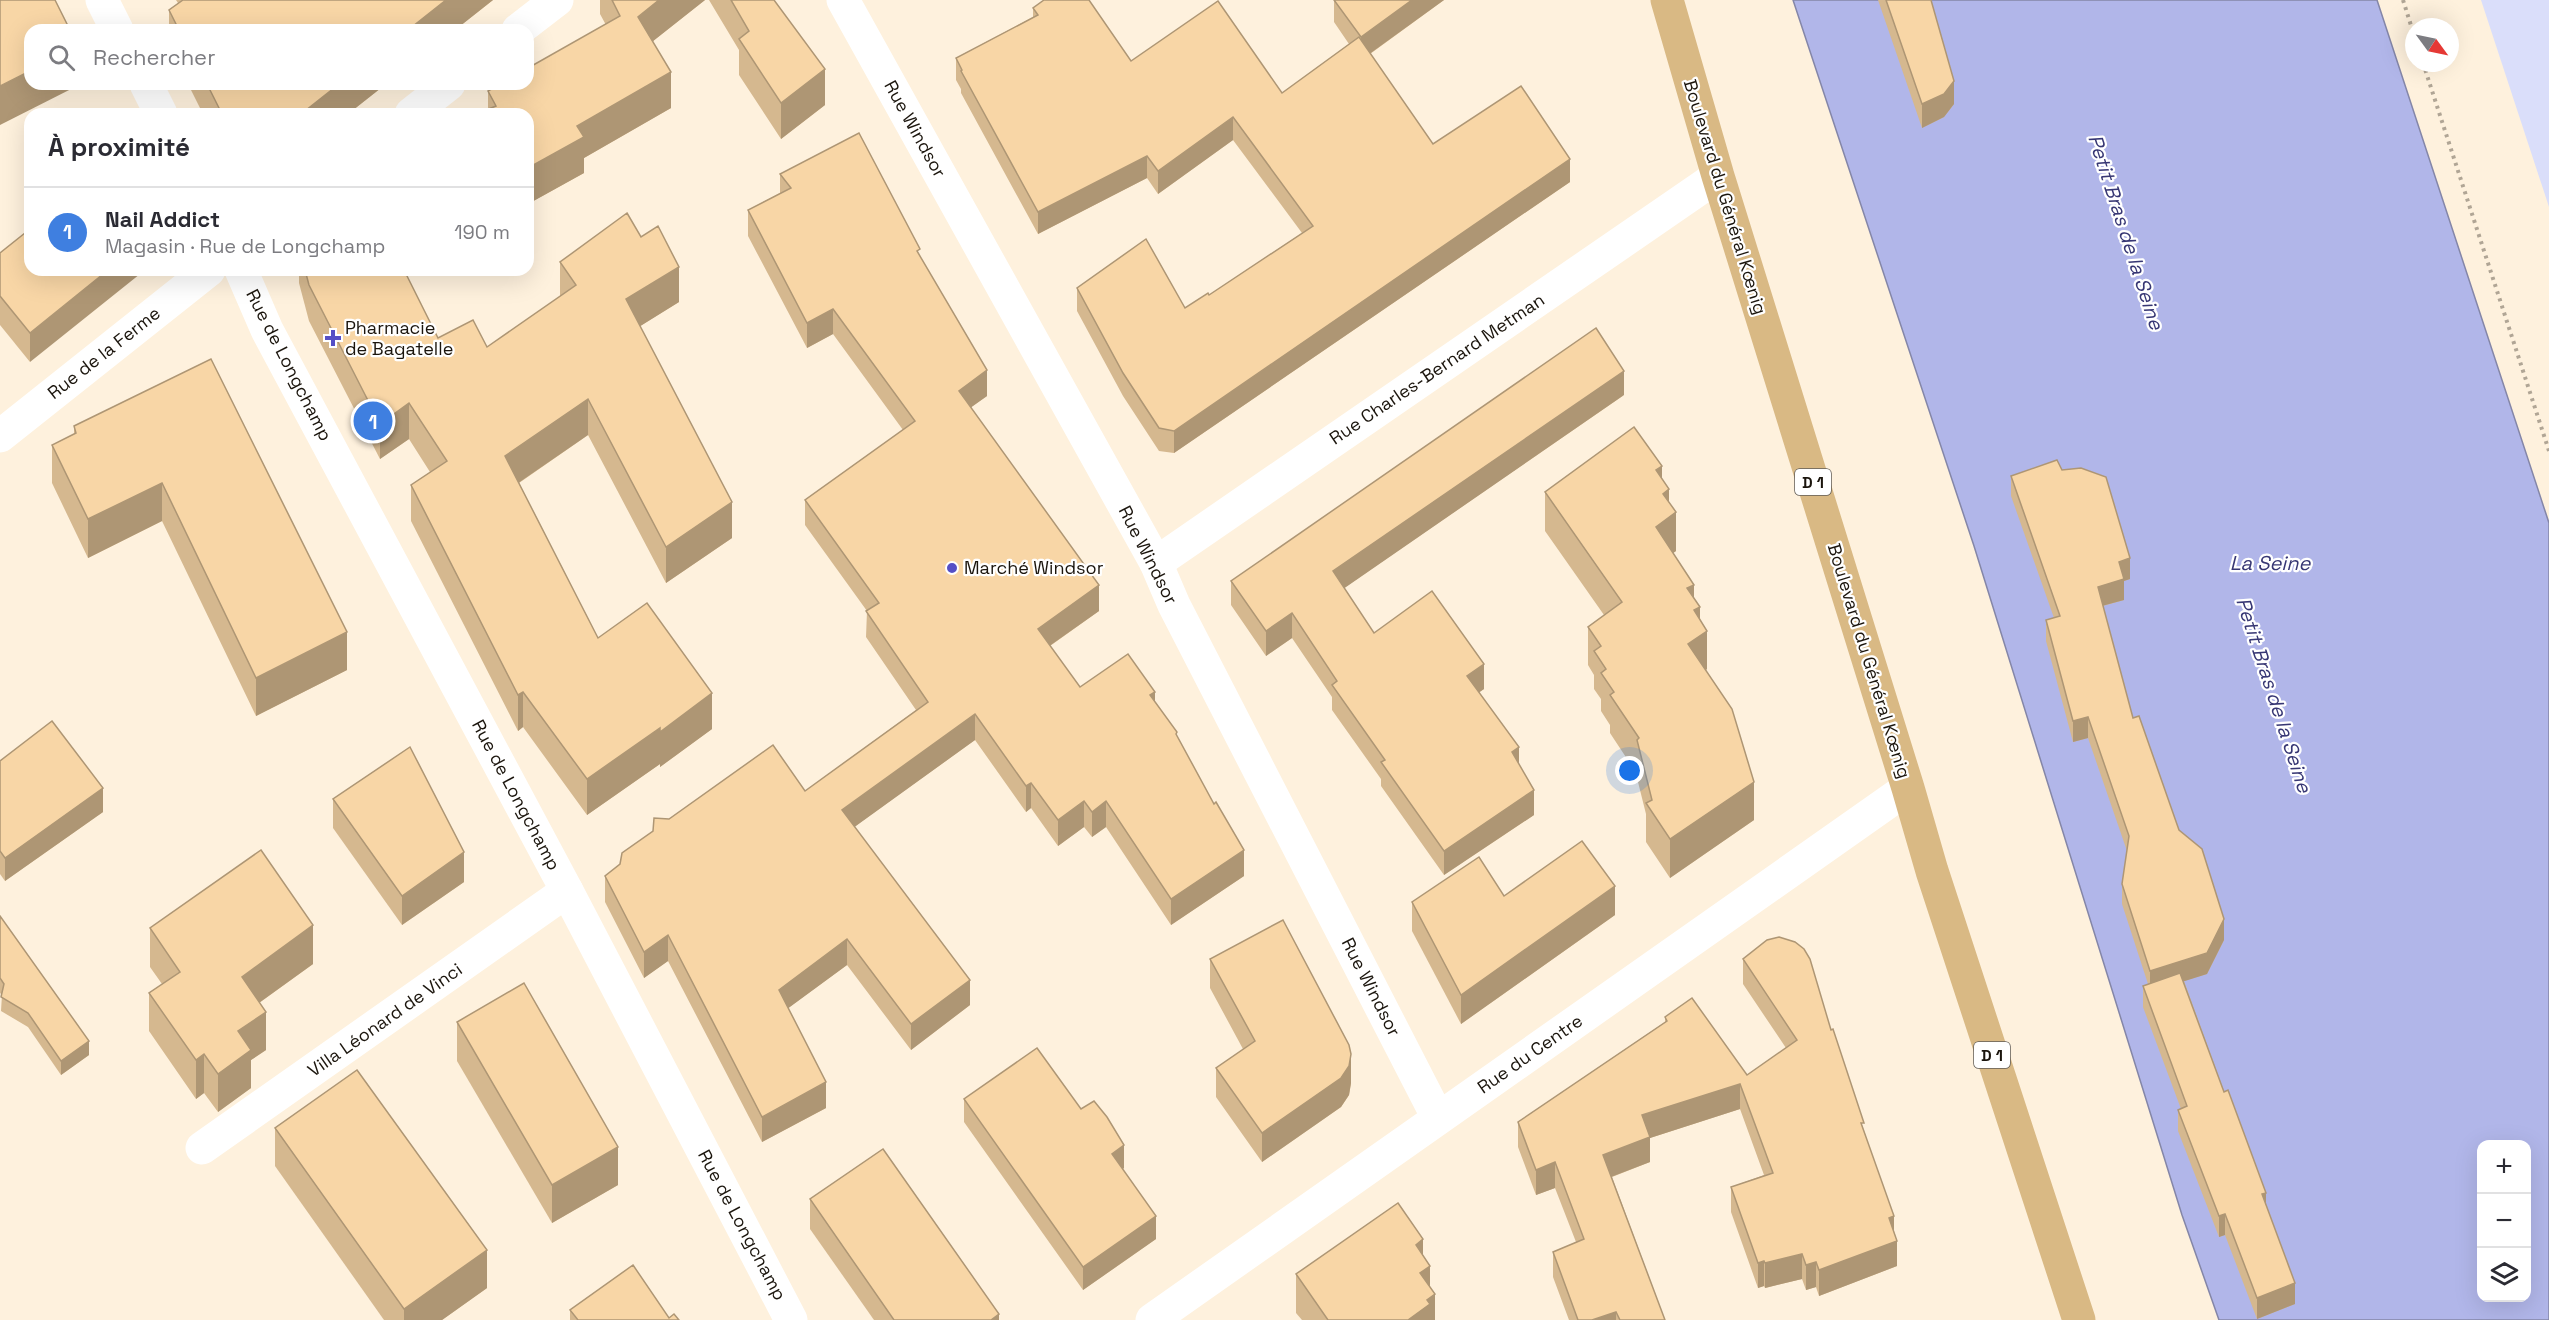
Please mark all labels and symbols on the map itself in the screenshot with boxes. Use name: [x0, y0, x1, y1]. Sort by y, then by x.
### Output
north arrow: [2405, 18, 2459, 72]
street label: Rue Windsor: [879, 76, 952, 182]
street label: Boulevard du Général Kœnig: [1679, 77, 1772, 317]
water label: Petit Bras de la Seine: [2082, 131, 2170, 334]
street label: Rue de Longchamp: [241, 285, 338, 444]
street label: Rue Charles-Bernard Metman: [1325, 288, 1549, 449]
street label: Rue de la Ferme: [43, 301, 165, 404]
place label: Pharmacie de Bagatelle: [345, 316, 453, 360]
marker: Pharmacie de Bagatelle: [326, 331, 340, 345]
pin: 1: [354, 398, 392, 444]
road number: D 1: [1795, 469, 1831, 495]
street label: Rue Windsor: [1114, 502, 1183, 608]
street label: Boulevard du Général Kœnig: [1823, 541, 1916, 781]
water label: La Seine: [2230, 550, 2311, 576]
place label: Marché Windsor: [964, 556, 1104, 579]
marker: Marché Windsor: [945, 561, 959, 575]
water label: Petit Bras de la Seine: [2230, 594, 2318, 797]
street label: Rue de Longchamp: [467, 716, 566, 874]
your location: [1615, 756, 1644, 785]
street label: Rue Windsor: [1337, 934, 1406, 1040]
street label: Villa Léonard de Vinci: [303, 958, 466, 1082]
street label: Rue du Centre: [1473, 1009, 1587, 1098]
road number: D 1: [1974, 1042, 2010, 1068]
street label: Rue de Longchamp: [693, 1146, 792, 1304]

